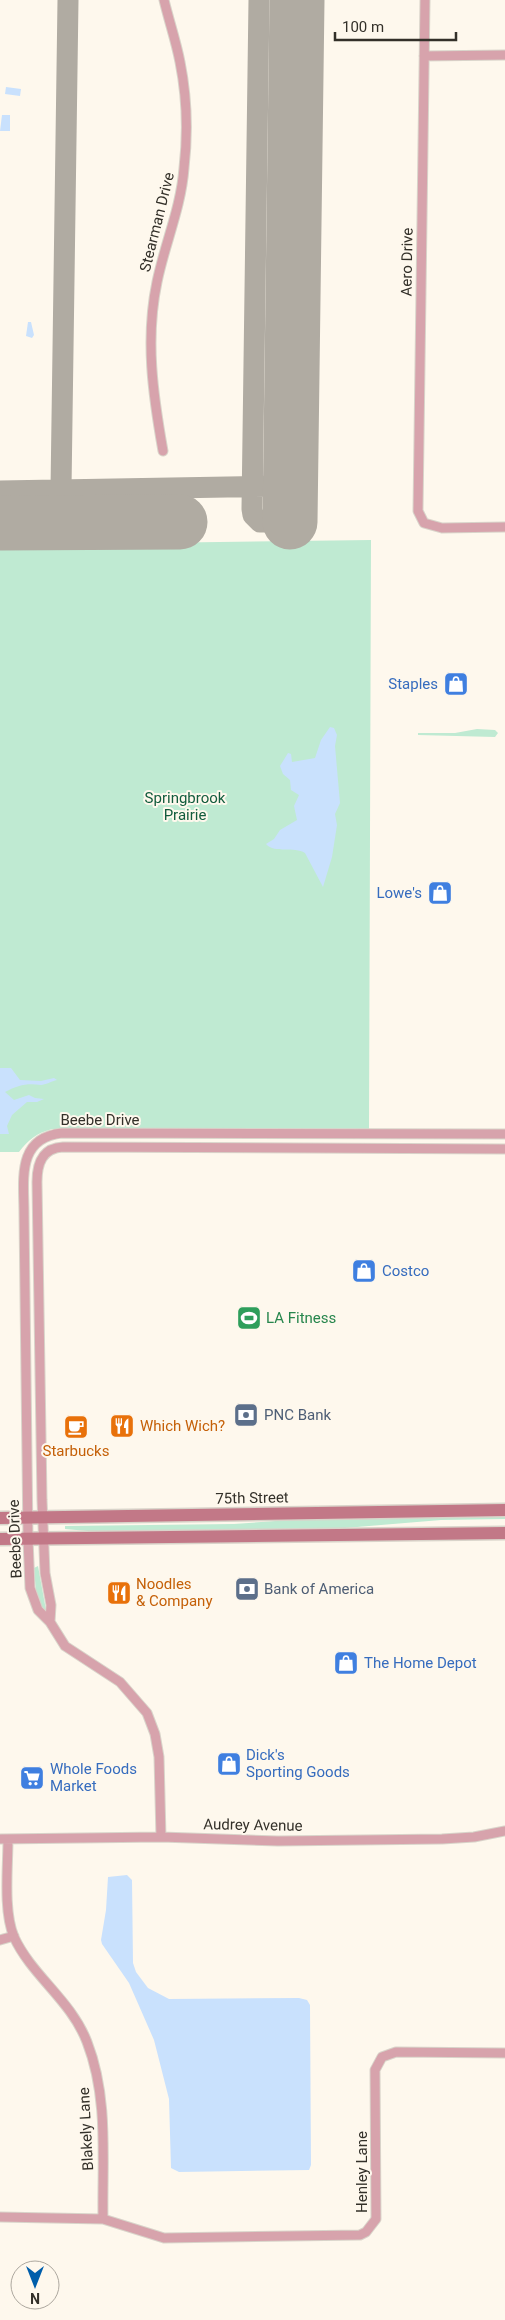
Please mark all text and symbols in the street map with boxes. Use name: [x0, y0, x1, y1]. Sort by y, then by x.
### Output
scale bar: [335, 10, 456, 42]
text: 100 m: [342, 18, 384, 36]
street label: Stearman Drive: [136, 170, 178, 274]
street label: Aero Drive: [397, 227, 417, 296]
shop icon: Staples: [443, 671, 469, 697]
place label: Staples: [388, 675, 438, 693]
park label: Springbrook Prairie: [145, 789, 226, 824]
shop icon: Lowe's: [427, 880, 453, 906]
place label: Lowe's: [376, 884, 422, 902]
street label: Beebe Drive: [60, 1111, 140, 1129]
shop icon: Costco: [351, 1258, 377, 1284]
place label: Costco: [382, 1262, 429, 1280]
sports icon: LA Fitness: [236, 1305, 262, 1331]
place label: LA Fitness: [266, 1309, 336, 1327]
bank icon: PNC Bank: [233, 1402, 259, 1428]
place label: PNC Bank: [264, 1406, 331, 1424]
restaurant icon: Which Wich?: [109, 1413, 135, 1439]
cafe icon: Starbucks: [63, 1414, 89, 1440]
place label: Which Wich?: [140, 1417, 225, 1435]
place label: Starbucks: [43, 1442, 109, 1460]
street label: 75th Street: [215, 1488, 289, 1508]
street label: Beebe Drive: [5, 1499, 25, 1579]
place label: Noodles & Company: [136, 1575, 213, 1610]
bank icon: Bank of America: [234, 1576, 260, 1602]
restaurant icon: Noodles & Company: [106, 1580, 132, 1606]
place label: Bank of America: [264, 1580, 374, 1598]
shop icon: The Home Depot: [333, 1650, 359, 1676]
place label: The Home Depot: [364, 1654, 477, 1672]
place label: Dick's Sporting Goods: [246, 1746, 350, 1781]
shop icon: Dick's Sporting Goods: [216, 1751, 242, 1777]
place label: Whole Foods Market: [50, 1760, 137, 1795]
supermarket icon: Whole Foods Market: [19, 1765, 45, 1791]
street label: Audrey Avenue: [203, 1815, 303, 1835]
street label: Blakely Lane: [75, 2087, 97, 2171]
street label: Henley Lane: [353, 2131, 371, 2213]
north arrow: [10, 2260, 60, 2310]
text: N: [30, 2290, 40, 2306]

